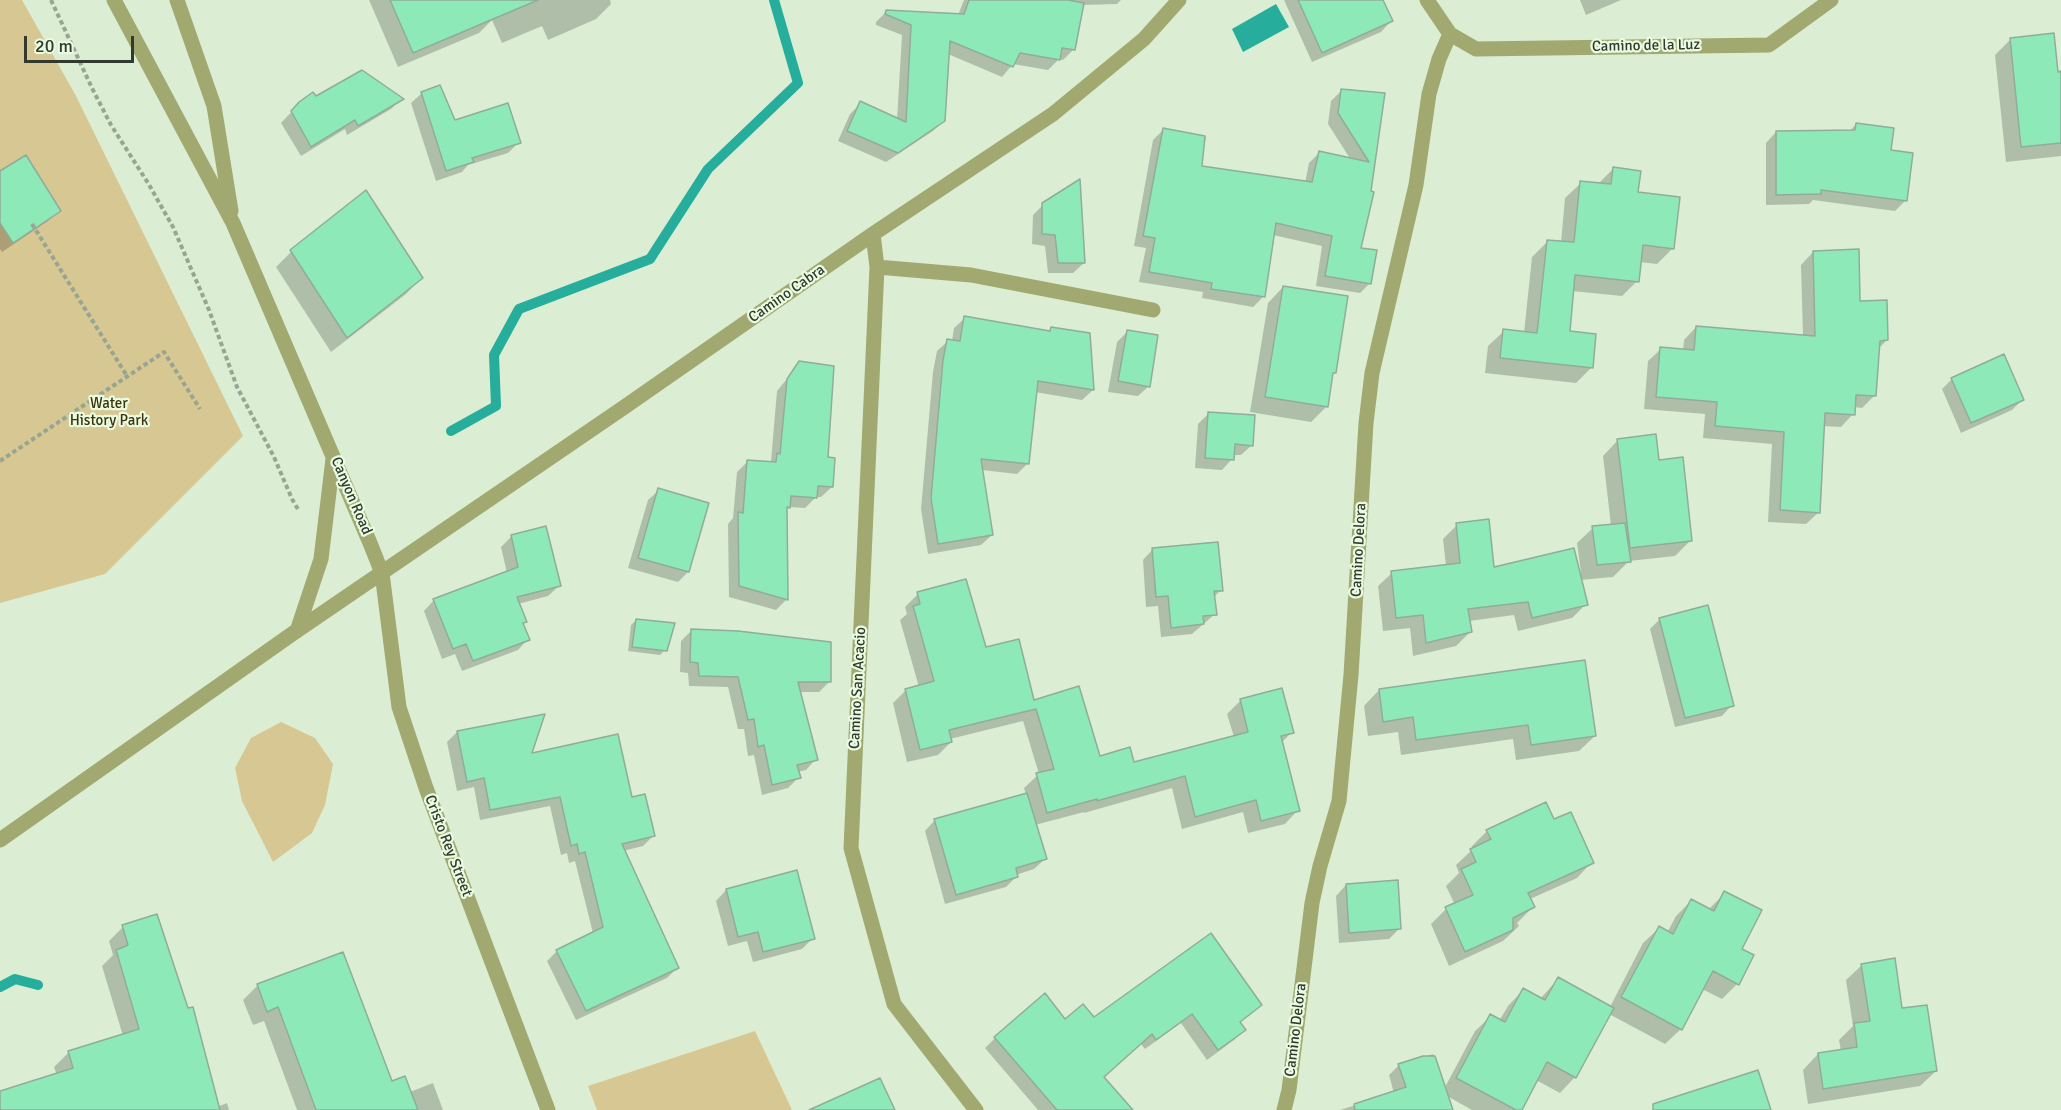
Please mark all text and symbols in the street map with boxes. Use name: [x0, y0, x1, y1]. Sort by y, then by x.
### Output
scale bar: [27, 24, 136, 62]
text: 20 m: [35, 35, 73, 57]
street label: Camino de la Luz: [1592, 36, 1700, 56]
street label: Camino Cabra: [745, 261, 829, 327]
park label: Water History Park: [70, 395, 148, 430]
street label: Canyon Road: [327, 454, 375, 538]
street label: Camino Delora: [1348, 503, 1370, 597]
street label: Camino San Acacio: [846, 627, 870, 749]
street label: Cristo Rey Street: [420, 793, 476, 899]
street label: Camino Delora: [1281, 982, 1311, 1078]

